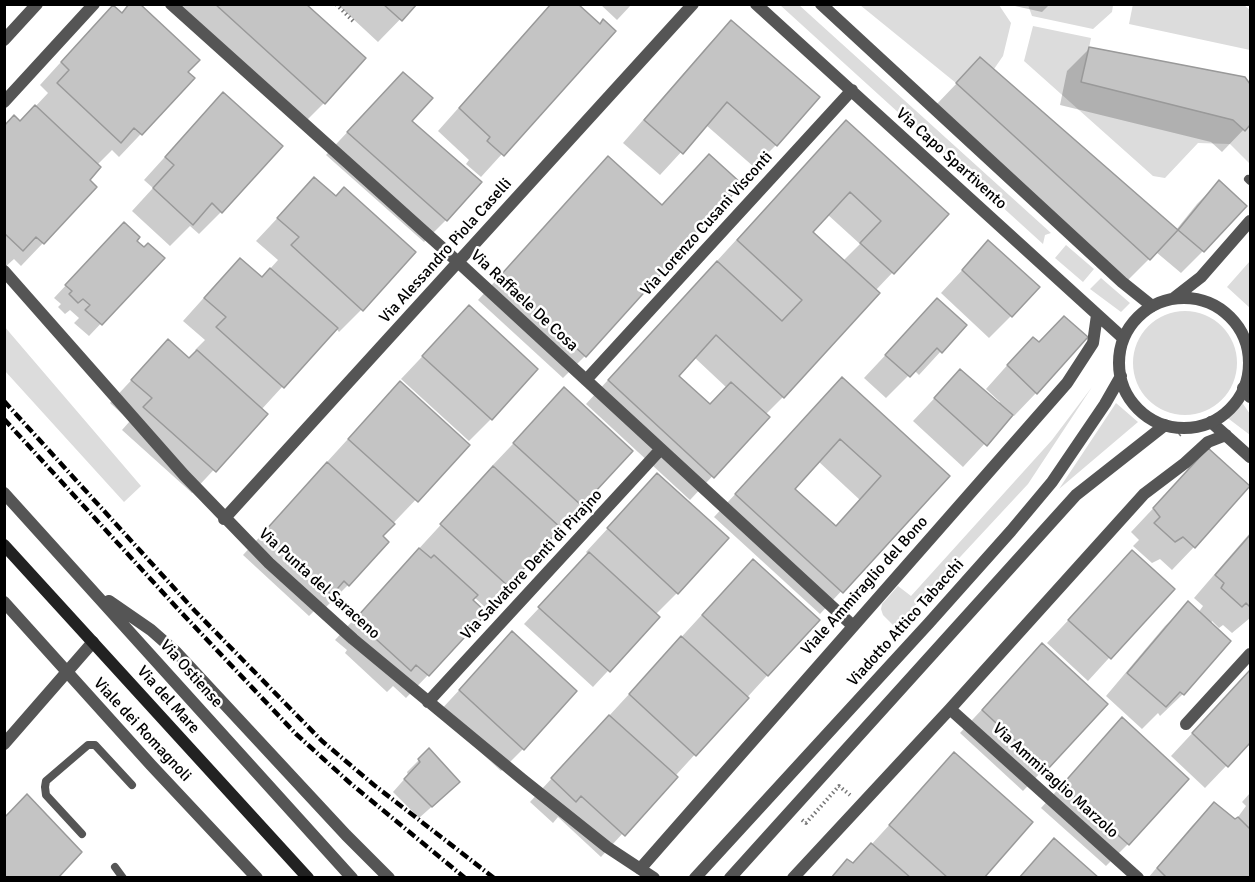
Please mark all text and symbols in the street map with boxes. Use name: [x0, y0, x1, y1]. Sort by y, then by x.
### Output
street label: Via Capo Spartivento: [892, 104, 1010, 214]
street label: Via Lorenzo Cusani Visconti: [637, 148, 777, 300]
street label: Via Alessandro Piola Caselli: [376, 175, 516, 327]
street label: Via Raffaele De Cosa: [466, 246, 582, 356]
street label: Via Salvatore Denti di Pirajno: [457, 486, 607, 644]
street label: Viale Ammiraglio del Bono: [798, 513, 932, 659]
street label: Via Punta del Saraceno: [254, 524, 384, 644]
street label: Viadotto Attico Tabacchi: [844, 555, 968, 691]
street label: Via Ostiense: [156, 636, 226, 712]
street label: Via del Mare: [133, 662, 203, 738]
street label: Viale dei Romagnoli: [89, 674, 195, 786]
street label: Via Ammiraglio Marzolo: [988, 719, 1122, 843]

